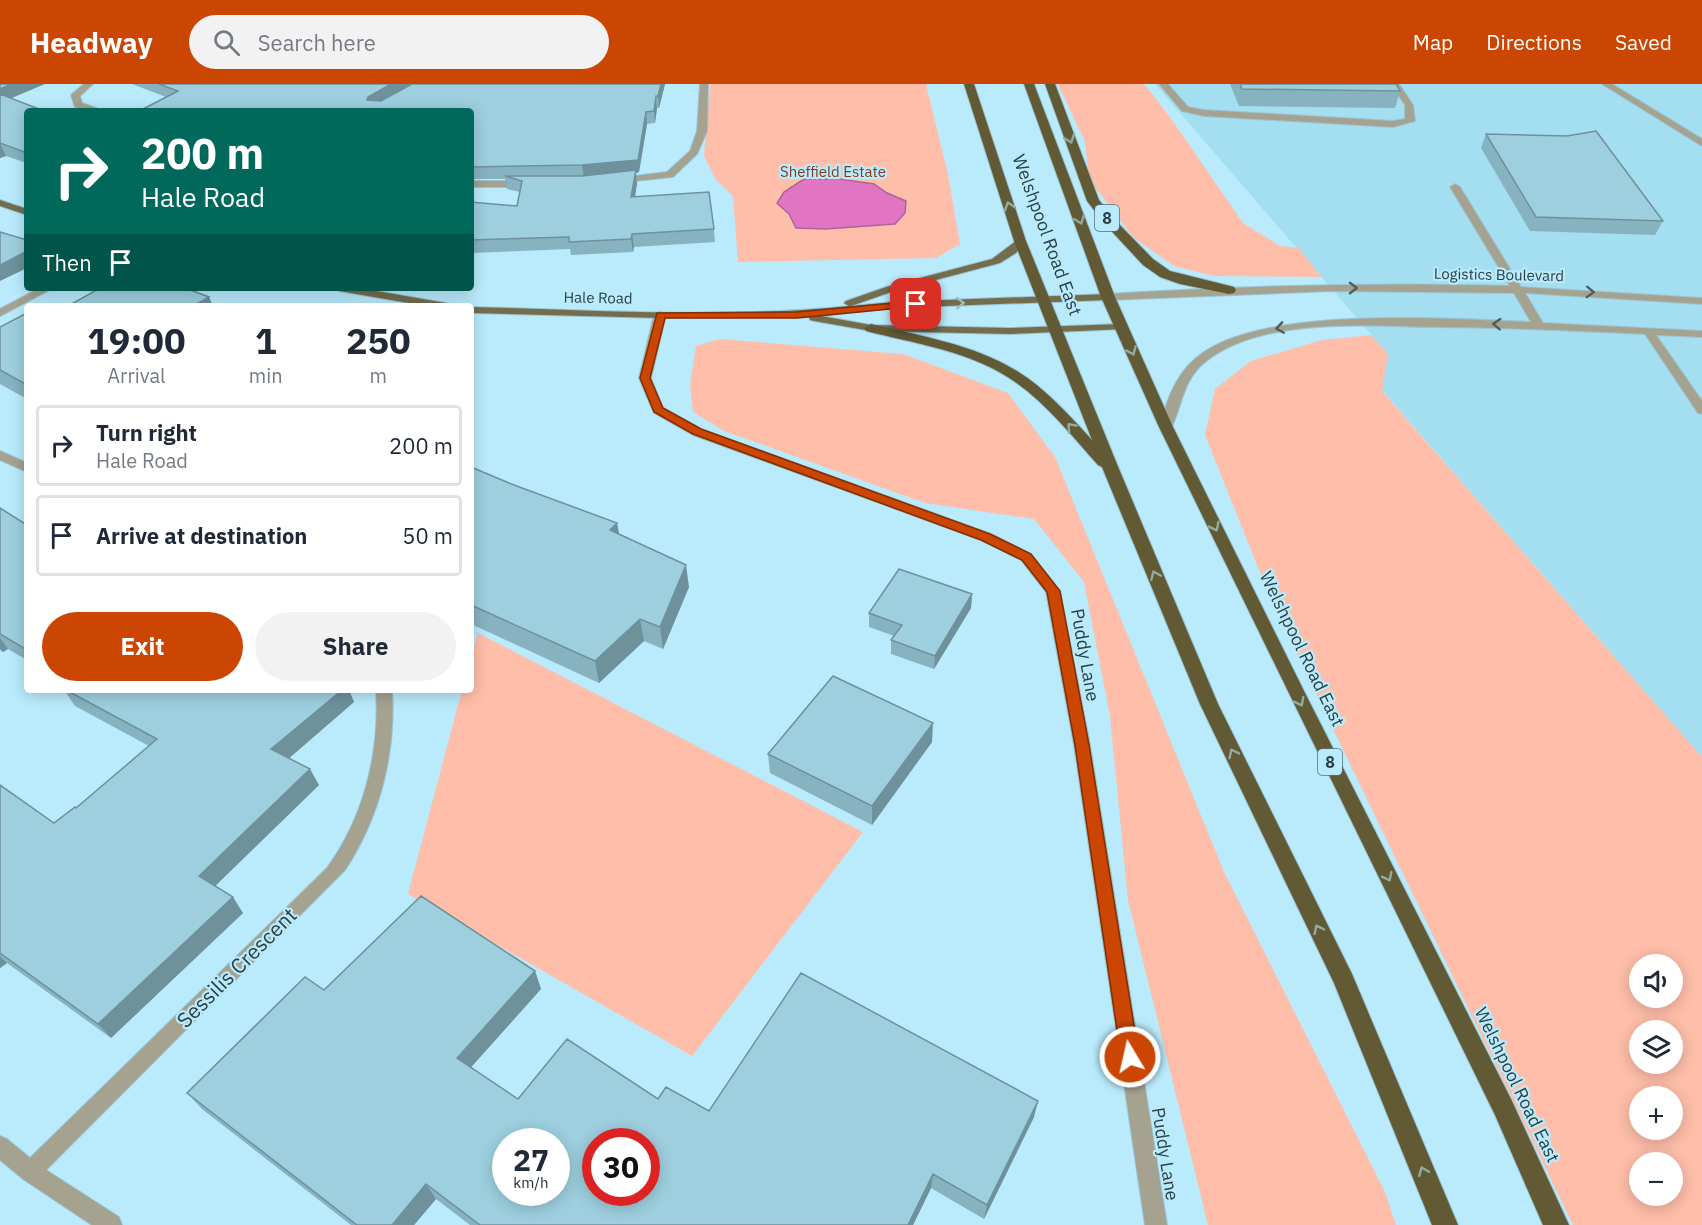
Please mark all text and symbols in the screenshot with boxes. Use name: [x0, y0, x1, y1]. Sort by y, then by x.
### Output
search box: [189, 15, 609, 69]
text: Headway: [30, 24, 153, 61]
icon: search: [210, 26, 243, 59]
text: Search here: [258, 28, 376, 57]
text: Map: [1413, 28, 1453, 56]
text: Directions: [1486, 28, 1582, 56]
text: Saved: [1615, 28, 1672, 56]
text: 200 m: [141, 126, 264, 181]
icon: right: [42, 132, 120, 210]
one-way arrow: [1063, 133, 1075, 144]
street label: Welshpool Road East: [1008, 151, 1087, 319]
park label: Sheffield Estate: [780, 162, 886, 181]
text: Hale Road: [141, 179, 265, 214]
one-way arrow: [1003, 201, 1016, 212]
road number: 8: [1095, 205, 1119, 231]
one-way arrow: [1073, 213, 1085, 224]
icon: arrive: [104, 246, 137, 279]
text: Then: [42, 248, 92, 277]
street label: Logistics Boulevard: [1434, 264, 1564, 285]
pin: [890, 278, 941, 329]
one-way arrow: [1348, 282, 1357, 294]
one-way arrow: [1585, 286, 1594, 299]
street label: Hale Road: [563, 287, 633, 308]
icon: arrive: [899, 287, 932, 320]
one-way arrow: [955, 296, 964, 309]
text: 19:00: [87, 317, 186, 364]
text: 1: [255, 317, 277, 364]
text: 250: [346, 317, 411, 364]
one-way arrow: [1492, 317, 1501, 330]
one-way arrow: [1275, 322, 1284, 334]
one-way arrow: [1124, 344, 1136, 355]
text: Arrival: [107, 362, 166, 389]
text: min: [249, 362, 283, 389]
text: m: [370, 362, 387, 389]
text: Turn right: [96, 418, 197, 447]
one-way arrow: [1067, 423, 1078, 433]
icon: right: [45, 429, 78, 462]
text: 200 m: [389, 431, 453, 460]
text: Hale Road: [96, 447, 188, 474]
icon: arrive: [45, 519, 78, 552]
one-way arrow: [1208, 520, 1219, 531]
text: Arrive at destination: [96, 521, 307, 550]
text: 50 m: [402, 521, 453, 550]
street label: Welshpool Road East: [1255, 567, 1350, 730]
one-way arrow: [1150, 570, 1162, 581]
street label: Puddy Lane: [1066, 607, 1105, 703]
button: Exit: [42, 612, 243, 681]
button: Share: [255, 612, 456, 681]
one-way arrow: [1293, 696, 1305, 707]
one-way arrow: [1228, 749, 1240, 760]
road number: 8: [1318, 749, 1342, 775]
one-way arrow: [1380, 870, 1392, 881]
street label: Sessilis Crescent: [170, 901, 302, 1033]
one-way arrow: [1314, 924, 1325, 935]
map controls: [1629, 954, 1683, 1206]
button: sound: [1629, 954, 1683, 1008]
street label: Welshpool Road East: [1470, 1003, 1565, 1166]
button: layers: [1629, 1020, 1683, 1074]
position arrow: [1098, 1025, 1162, 1089]
button: +: [1629, 1086, 1683, 1140]
street label: Puddy Lane: [1147, 1106, 1184, 1202]
speed limit sign: 30: [582, 1128, 660, 1206]
text: 27: [513, 1140, 549, 1179]
button: −: [1629, 1152, 1683, 1206]
one-way arrow: [1418, 1166, 1430, 1177]
text: km/h: [513, 1173, 549, 1192]

